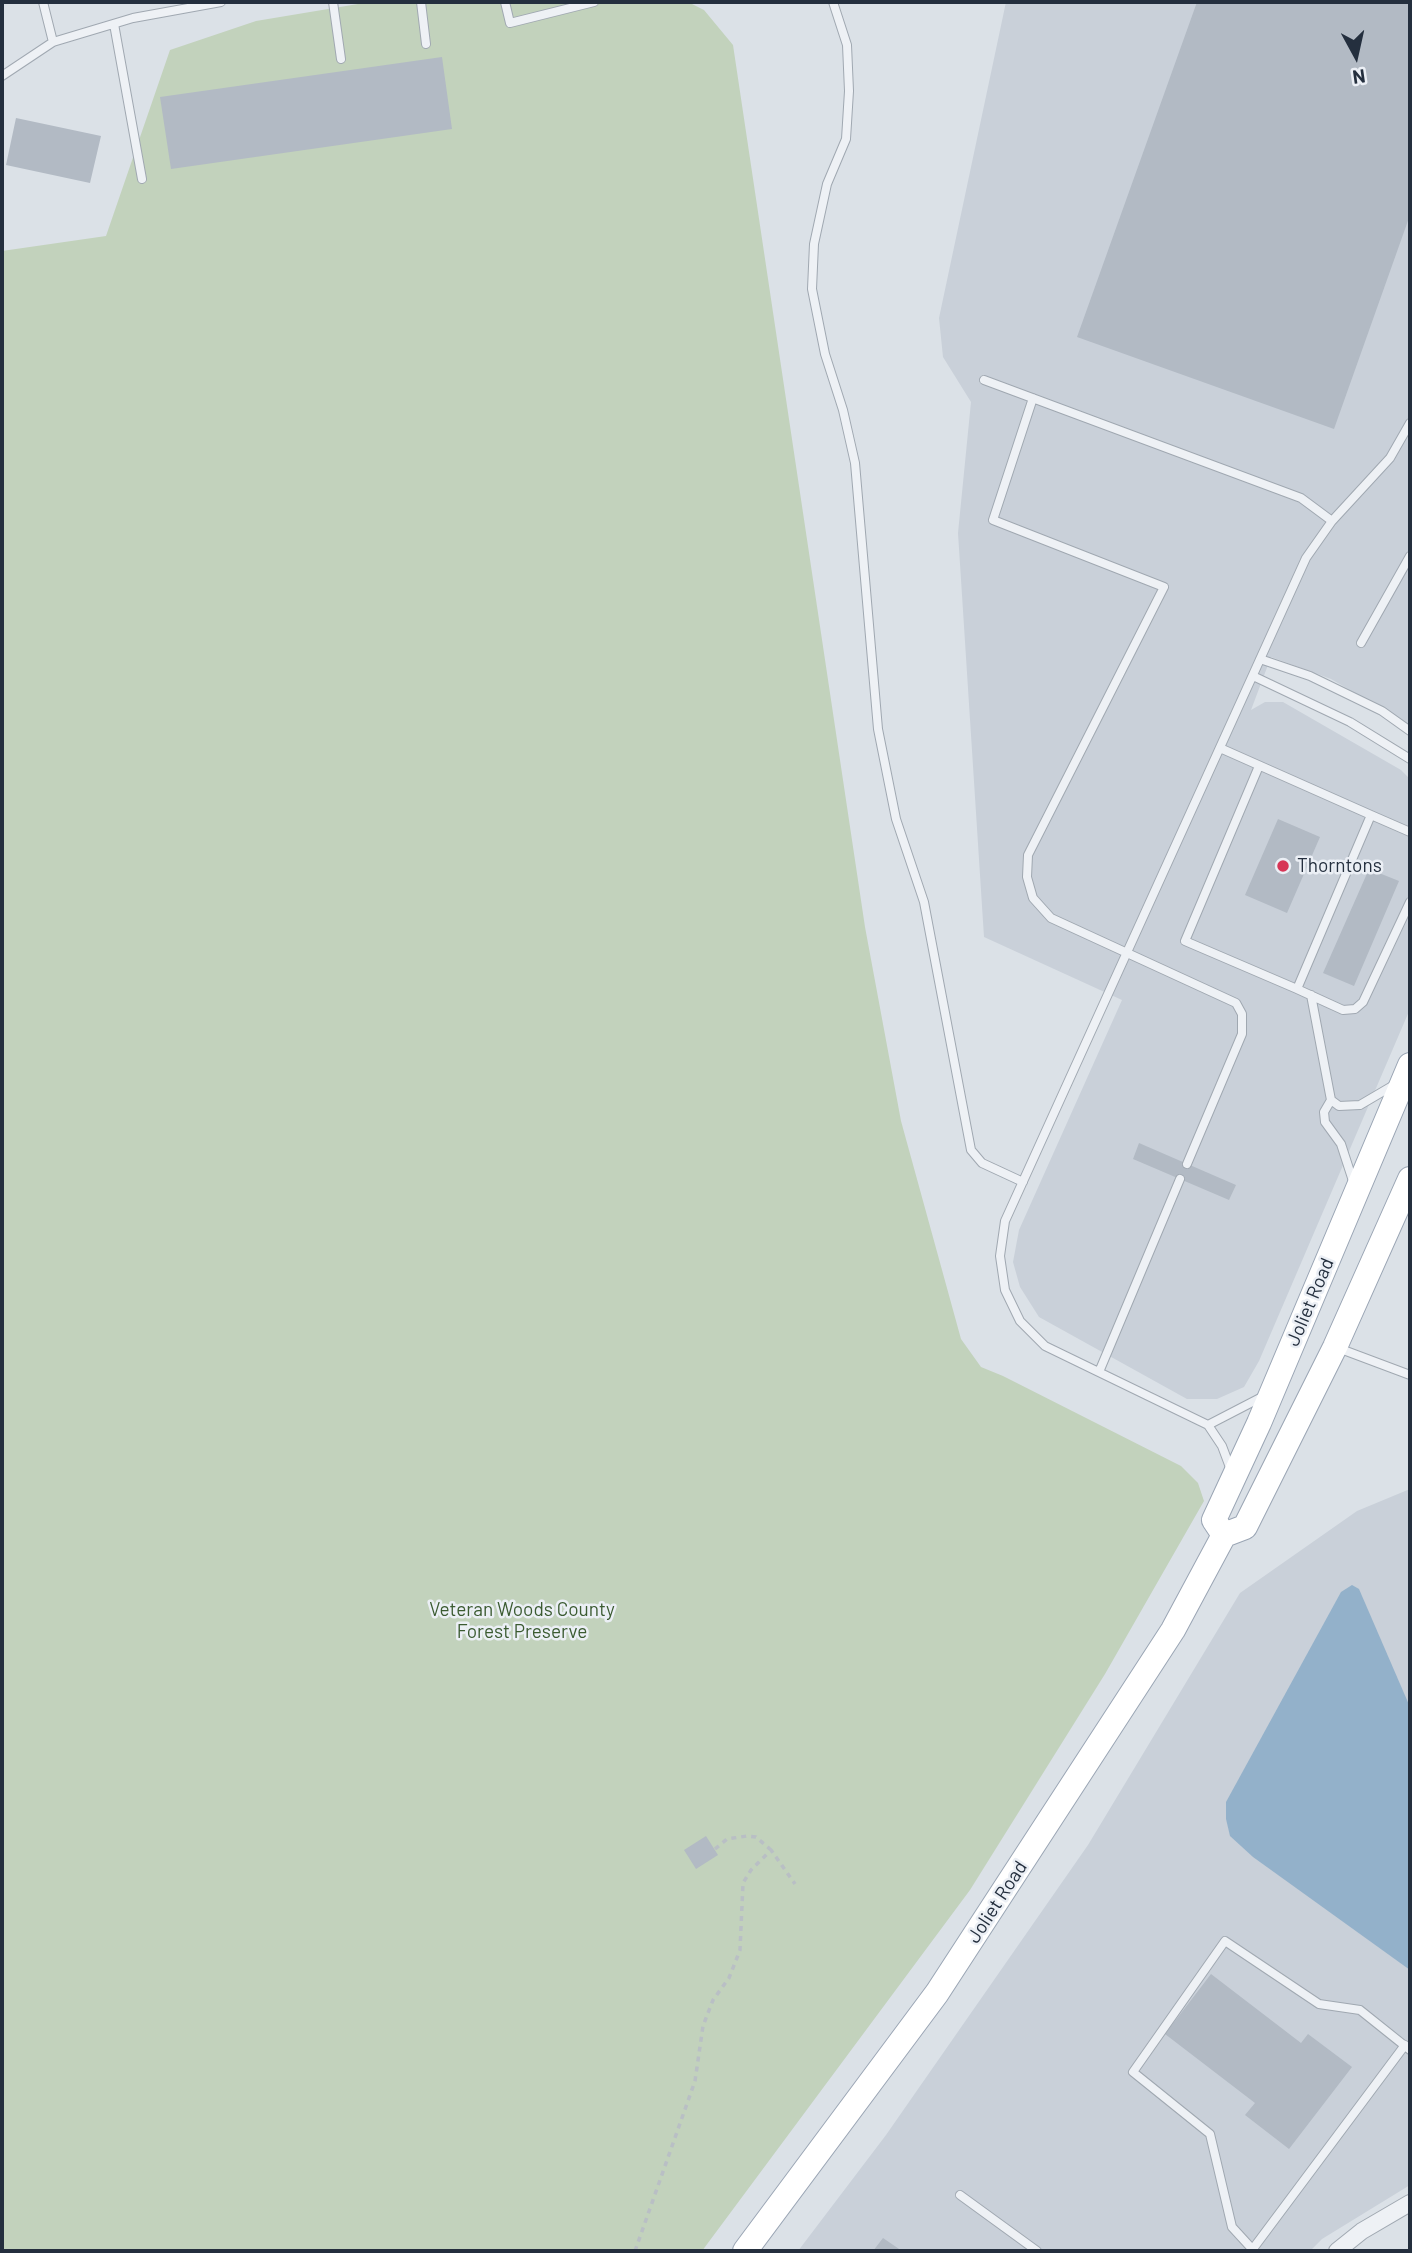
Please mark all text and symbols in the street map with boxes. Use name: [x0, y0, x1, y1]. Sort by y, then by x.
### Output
north arrow: [1321, 21, 1391, 91]
text: N: [1351, 65, 1367, 90]
place label: Thorntons: [1297, 855, 1382, 877]
marker: Thorntons: [1275, 858, 1291, 874]
street label: Joliet Road: [1281, 1255, 1339, 1349]
park label: Veteran Woods County Forest Preserve: [429, 1599, 615, 1643]
street label: Joliet Road: [962, 1857, 1032, 1947]

